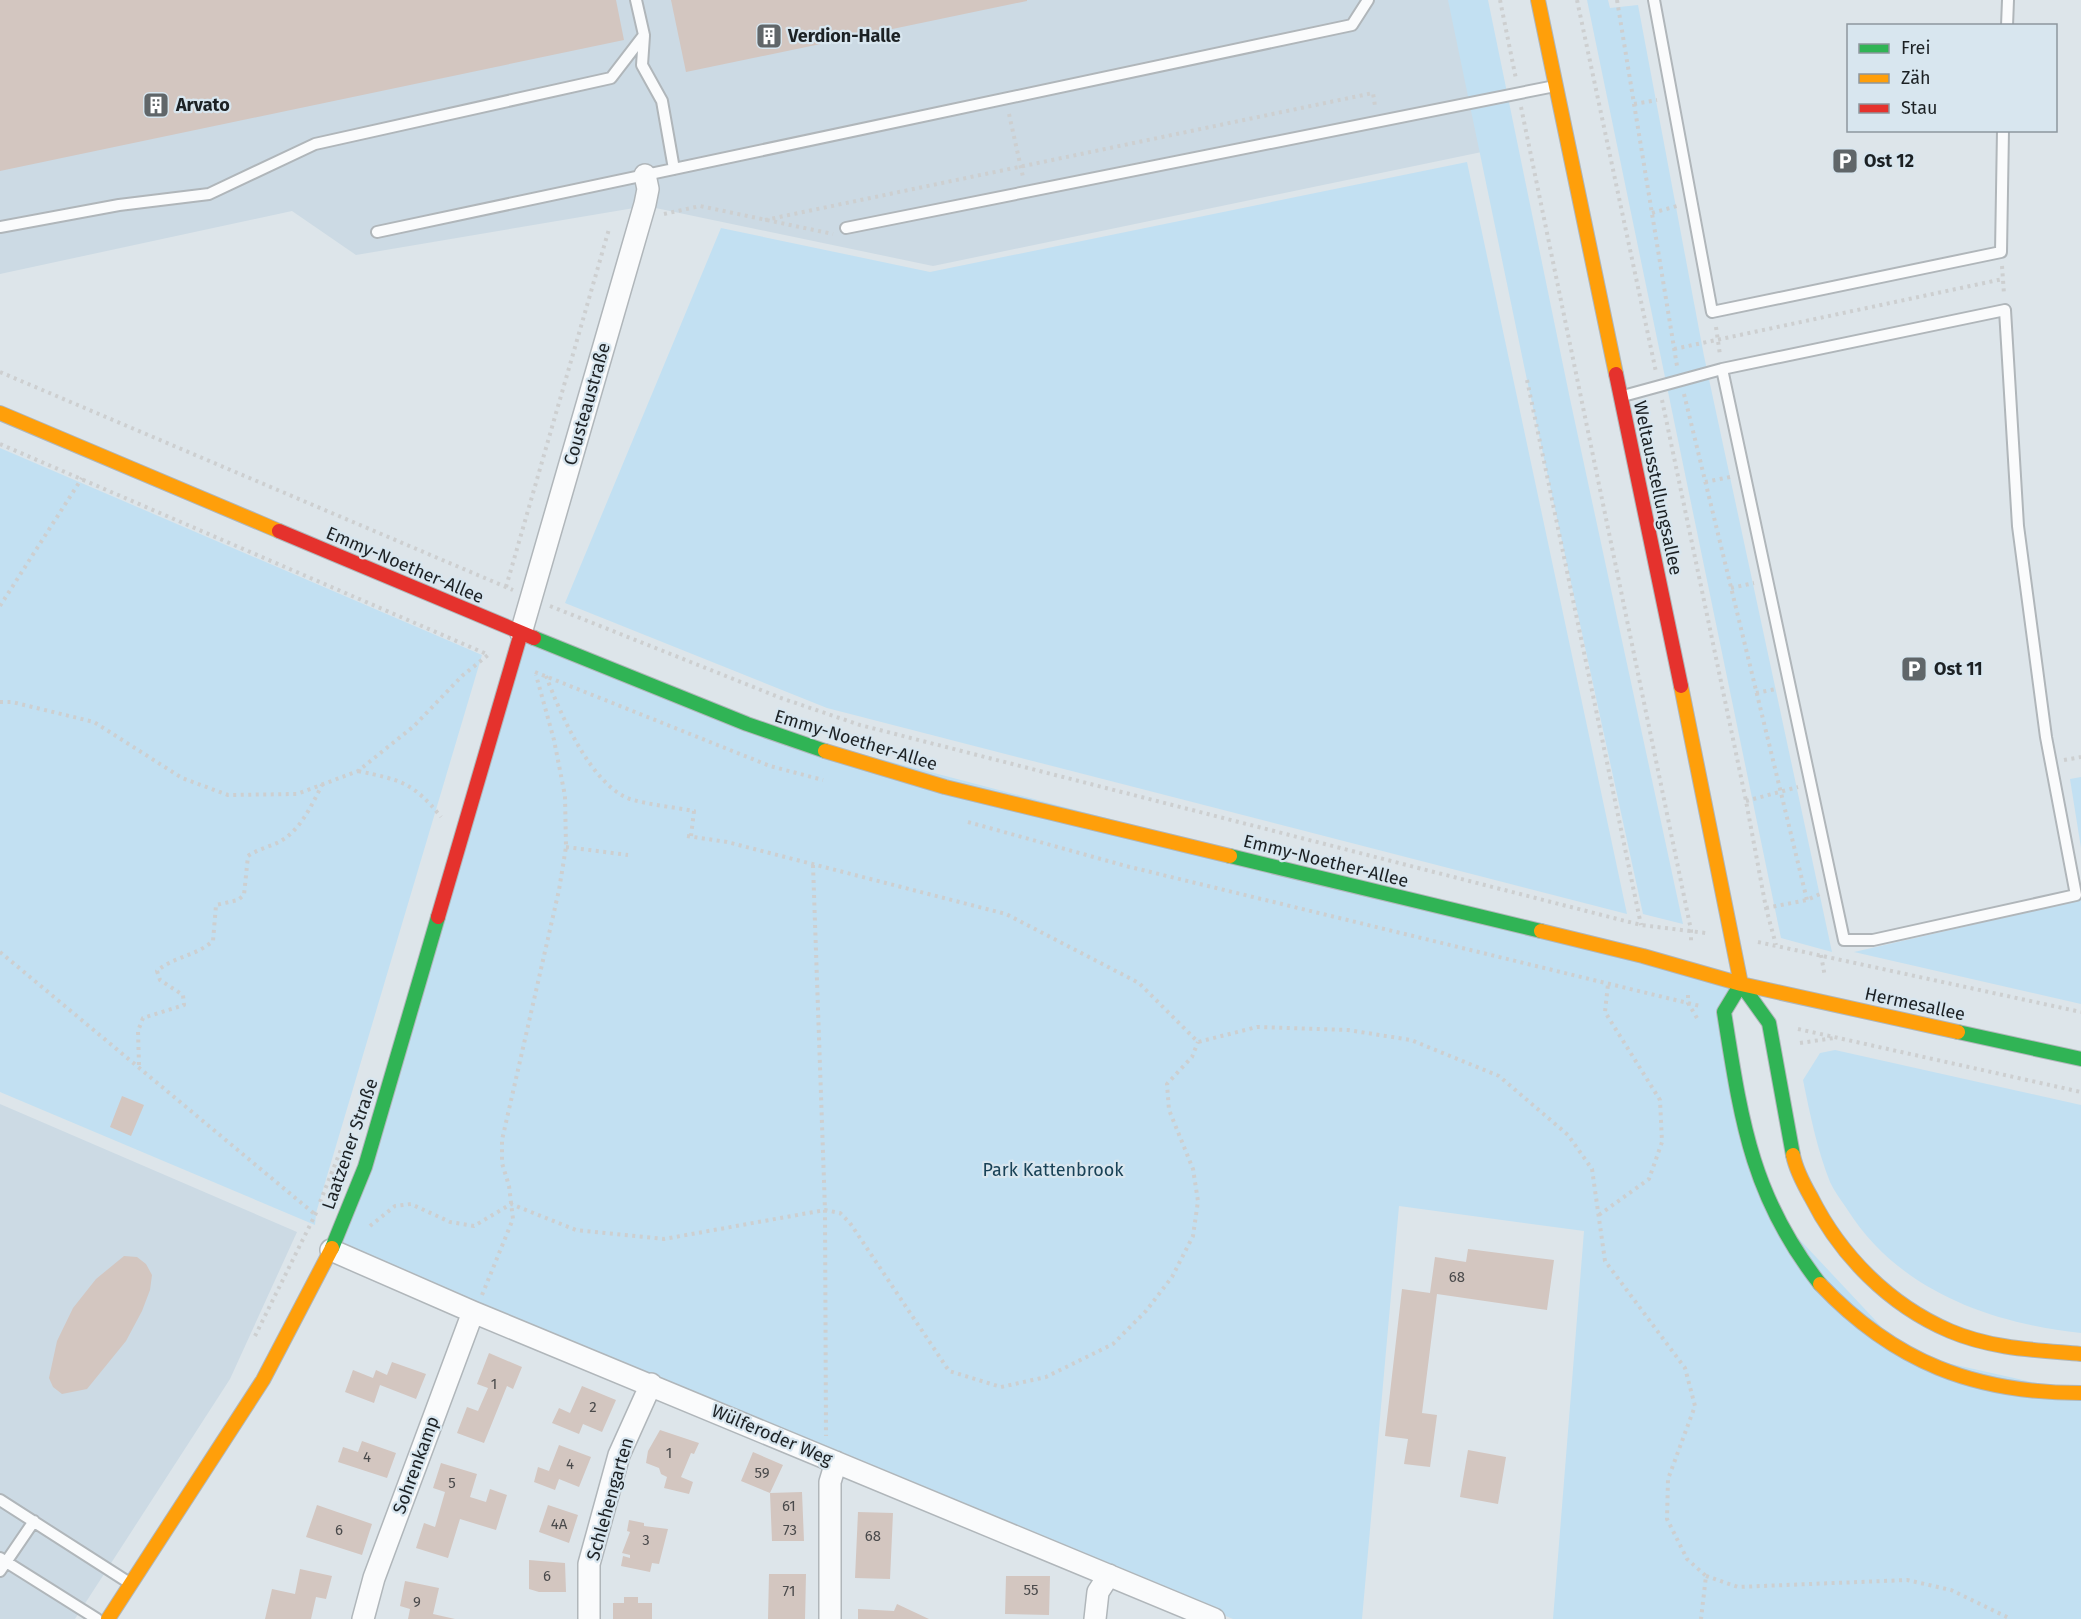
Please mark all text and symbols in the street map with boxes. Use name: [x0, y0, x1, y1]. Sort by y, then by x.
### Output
building icon: Verdion-Halle: [754, 21, 784, 51]
legend: [1847, 24, 2057, 132]
place label: Verdion-Halle: [787, 25, 901, 47]
text: Frei: [1901, 37, 1931, 59]
text: Zäh: [1901, 67, 1930, 89]
building icon: Arvato: [141, 90, 171, 120]
place label: Arvato: [175, 94, 230, 116]
text: Stau: [1901, 97, 1937, 119]
parking icon: Ost 12: [1830, 146, 1860, 176]
place label: Ost 12: [1864, 150, 1914, 172]
street label: Cousteaustraße: [559, 340, 615, 468]
street label: Weltausstellungsallee: [1629, 399, 1687, 577]
street label: Emmy-Noether-Allee: [323, 522, 487, 608]
parking icon: Ost 11: [1899, 654, 1929, 684]
place label: Ost 11: [1934, 658, 1983, 680]
street label: Emmy-Noether-Allee: [772, 705, 940, 775]
street label: Emmy-Noether-Allee: [1241, 830, 1411, 892]
street label: Hermesallee: [1863, 983, 1967, 1025]
street label: Laatzener Straße: [317, 1076, 383, 1212]
park label: Park Kattenbrook: [983, 1159, 1124, 1181]
house number: 68: [1449, 1268, 1465, 1286]
house number: 1: [491, 1375, 497, 1393]
house number: 2: [589, 1398, 597, 1416]
street label: Wülferoder Weg: [708, 1400, 836, 1471]
street label: Sohrenkamp: [388, 1413, 444, 1517]
street label: Schlehengarten: [582, 1435, 638, 1563]
house number: 1: [666, 1444, 672, 1462]
house number: 4: [363, 1448, 371, 1466]
house number: 4: [566, 1455, 574, 1473]
house number: 59: [754, 1464, 770, 1482]
house number: 5: [448, 1474, 456, 1492]
house number: 61: [782, 1497, 796, 1515]
house number: 4A: [551, 1515, 568, 1533]
house number: 6: [335, 1521, 343, 1539]
house number: 73: [783, 1521, 797, 1539]
house number: 68: [865, 1527, 881, 1545]
house number: 3: [642, 1531, 650, 1549]
house number: 6: [543, 1567, 551, 1585]
house number: 55: [1024, 1581, 1038, 1599]
house number: 71: [783, 1582, 795, 1600]
house number: 9: [413, 1593, 421, 1611]

